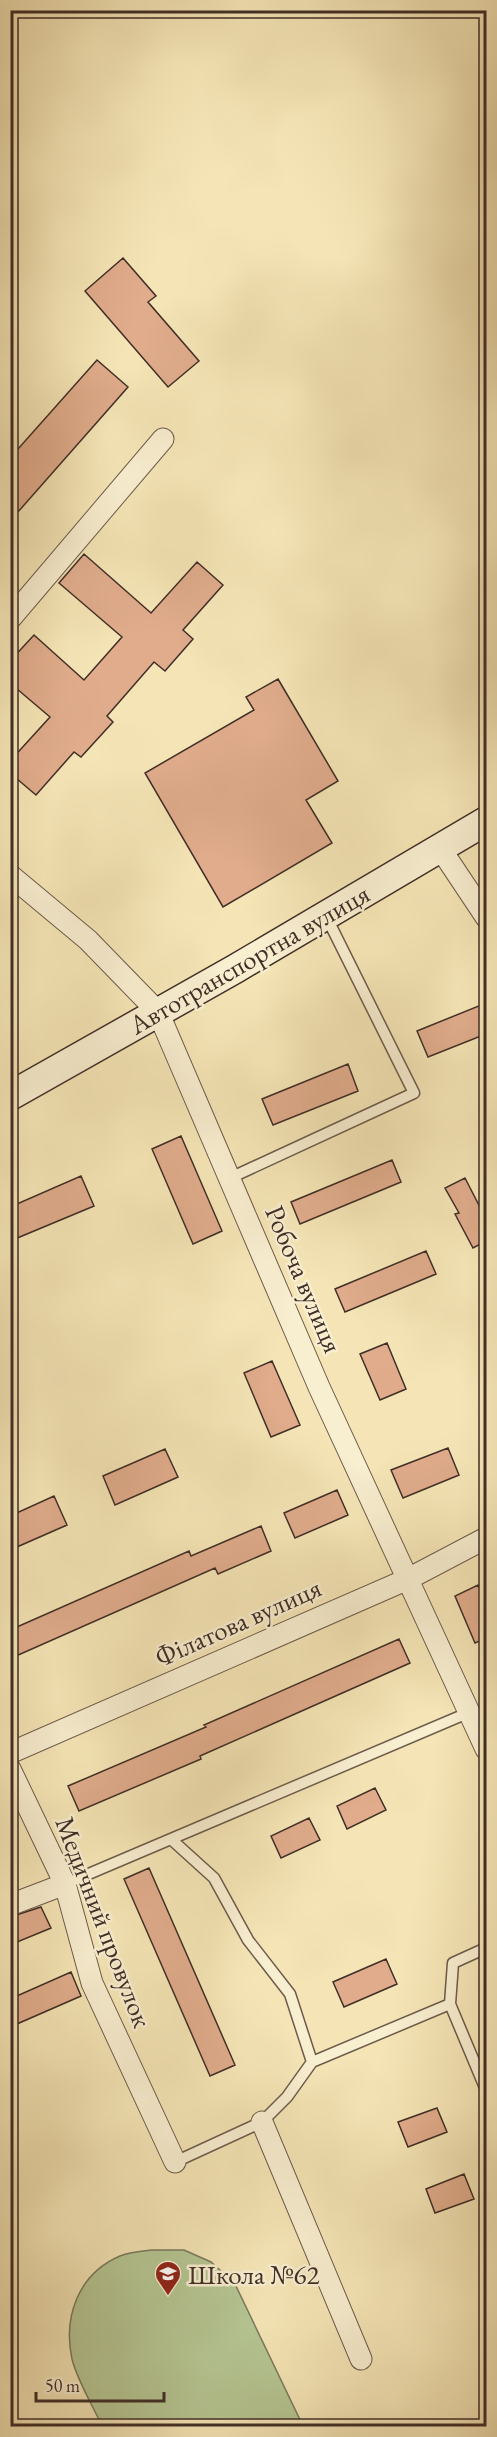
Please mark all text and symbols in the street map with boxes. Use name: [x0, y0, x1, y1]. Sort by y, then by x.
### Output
street label: Автотранспортна вулиця: [122, 876, 376, 1043]
street label: Робоча вулиця: [257, 1200, 351, 1358]
street label: Філатова вулиця: [149, 1570, 327, 1674]
street label: Медичний провулок: [48, 1811, 160, 2033]
place label: Школа №62: [188, 2257, 320, 2292]
school or university icon: Школа №62: [153, 2259, 183, 2297]
scale bar: [36, 2365, 164, 2403]
text: 50 m: [45, 2374, 80, 2397]

